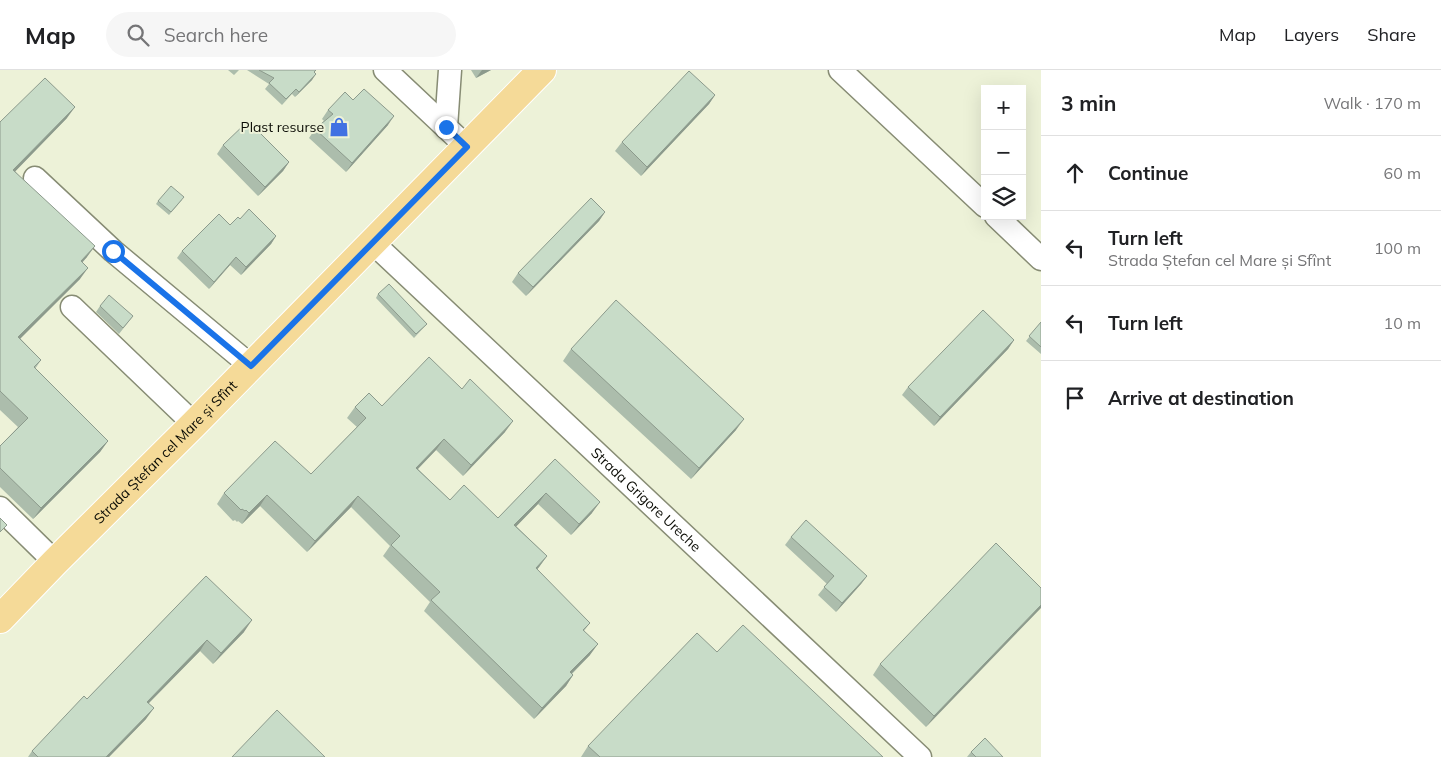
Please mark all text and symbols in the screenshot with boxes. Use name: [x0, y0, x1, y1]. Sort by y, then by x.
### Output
search box: [106, 12, 456, 57]
text: Map: [25, 20, 76, 50]
icon: search: [124, 21, 152, 49]
text: Search here: [164, 23, 268, 47]
text: Map: [1219, 23, 1256, 46]
text: Layers: [1284, 23, 1339, 46]
text: Share: [1367, 23, 1416, 46]
map controls: [981, 85, 1026, 220]
button: +: [981, 85, 1026, 130]
text: 3 min: [1061, 90, 1116, 116]
text: Walk · 170 m: [1323, 93, 1421, 113]
shop icon: Plast resurse: [328, 116, 350, 138]
route end: [435, 116, 458, 139]
place label: Plast resurse: [241, 118, 324, 136]
button: −: [981, 130, 1026, 175]
icon: ahead: [1061, 159, 1089, 187]
text: Continue: [1108, 161, 1188, 185]
text: 60 m: [1384, 163, 1421, 183]
button: layers: [981, 175, 1026, 220]
text: Turn left: [1108, 226, 1183, 250]
icon: left: [1061, 234, 1089, 262]
text: 100 m: [1374, 238, 1421, 258]
route start: [102, 240, 125, 263]
text: Strada Ștefan cel Mare și Sfînt: [1108, 250, 1331, 270]
icon: left: [1061, 309, 1089, 337]
text: Turn left: [1108, 311, 1183, 335]
text: 10 m: [1384, 313, 1421, 333]
street label: Strada Ștefan cel Mare și Sfînt: [90, 376, 241, 528]
icon: arrive: [1061, 384, 1089, 412]
text: Arrive at destination: [1108, 386, 1294, 410]
street label: Strada Grigore Ureche: [587, 443, 705, 556]

